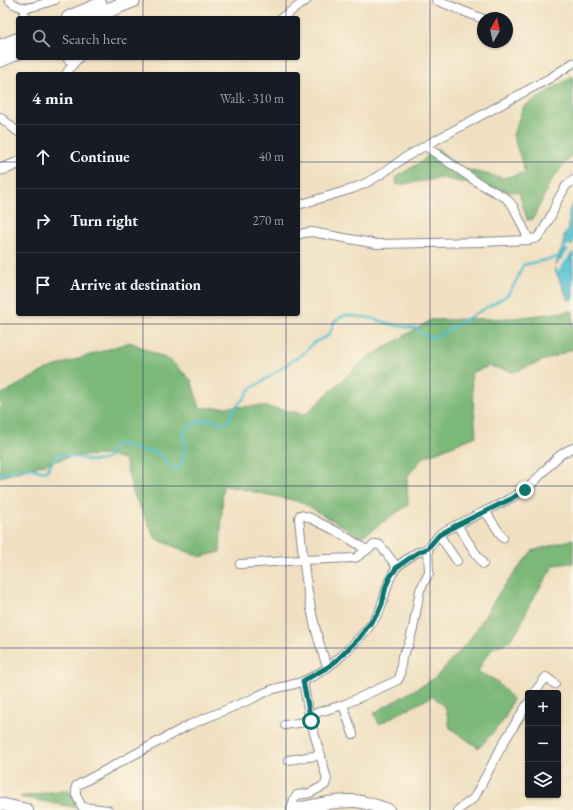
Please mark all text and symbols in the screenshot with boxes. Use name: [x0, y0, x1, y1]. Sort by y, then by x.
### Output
north arrow: [477, 12, 513, 48]
search box: [16, 16, 300, 60]
icon: search: [30, 27, 52, 49]
text: Search here: [62, 29, 127, 48]
text: 4 min: [32, 87, 73, 109]
text: Walk · 310 m: [220, 90, 284, 107]
icon: ahead: [32, 146, 54, 168]
text: Continue: [70, 147, 130, 166]
text: 40 m: [259, 148, 284, 165]
icon: right: [32, 210, 54, 232]
text: Turn right: [70, 211, 138, 230]
text: 270 m: [253, 212, 284, 229]
icon: arrive: [32, 274, 54, 296]
text: Arrive at destination: [70, 275, 201, 294]
route end: [516, 481, 534, 499]
map controls: [525, 690, 561, 798]
button: +: [525, 690, 561, 726]
route start: [302, 712, 320, 730]
button: −: [525, 726, 561, 762]
button: layers: [525, 762, 561, 798]

